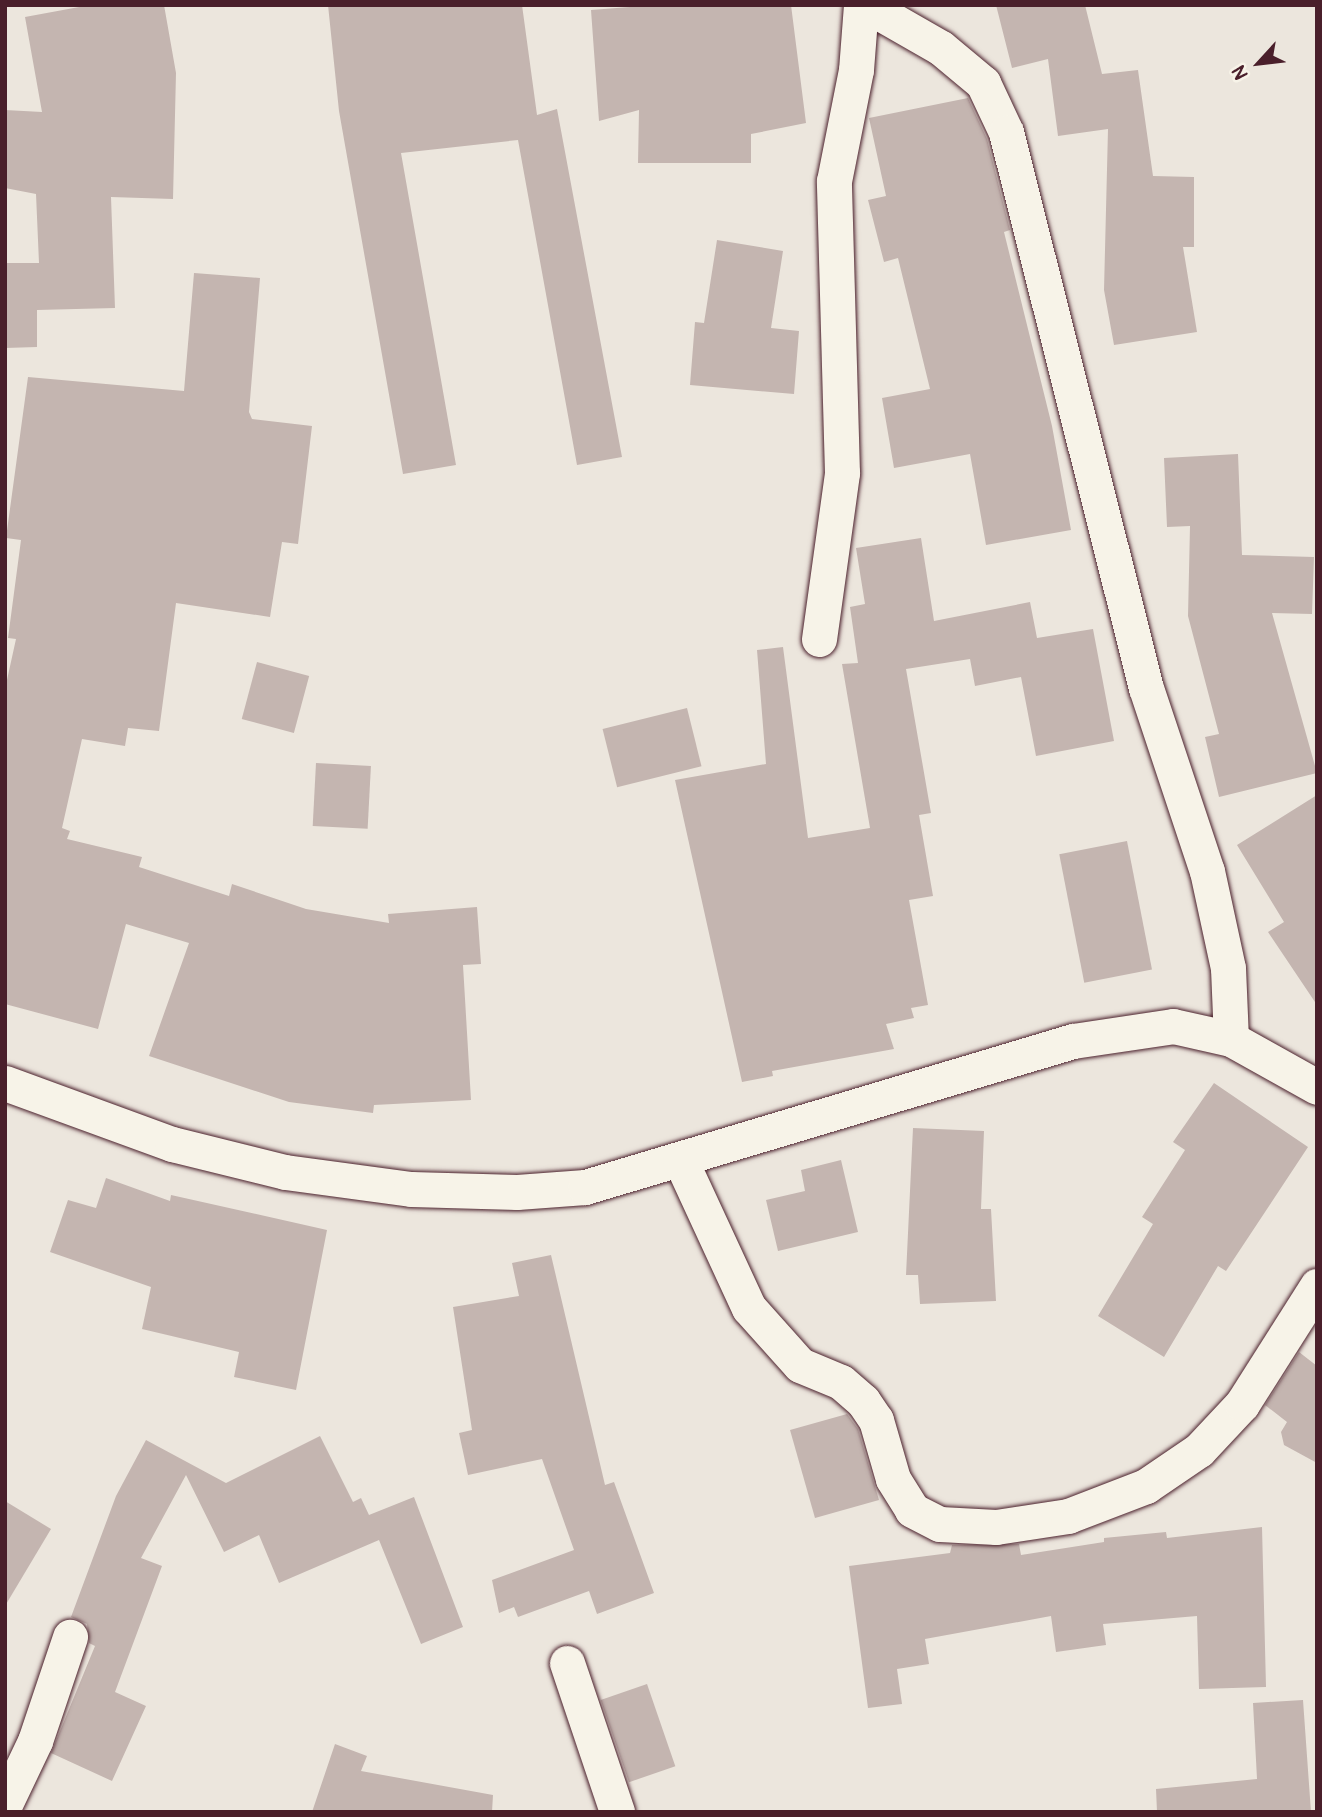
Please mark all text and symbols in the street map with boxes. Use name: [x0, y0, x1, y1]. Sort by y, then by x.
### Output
north arrow: [1224, 28, 1294, 98]
text: N: [1227, 61, 1254, 84]

